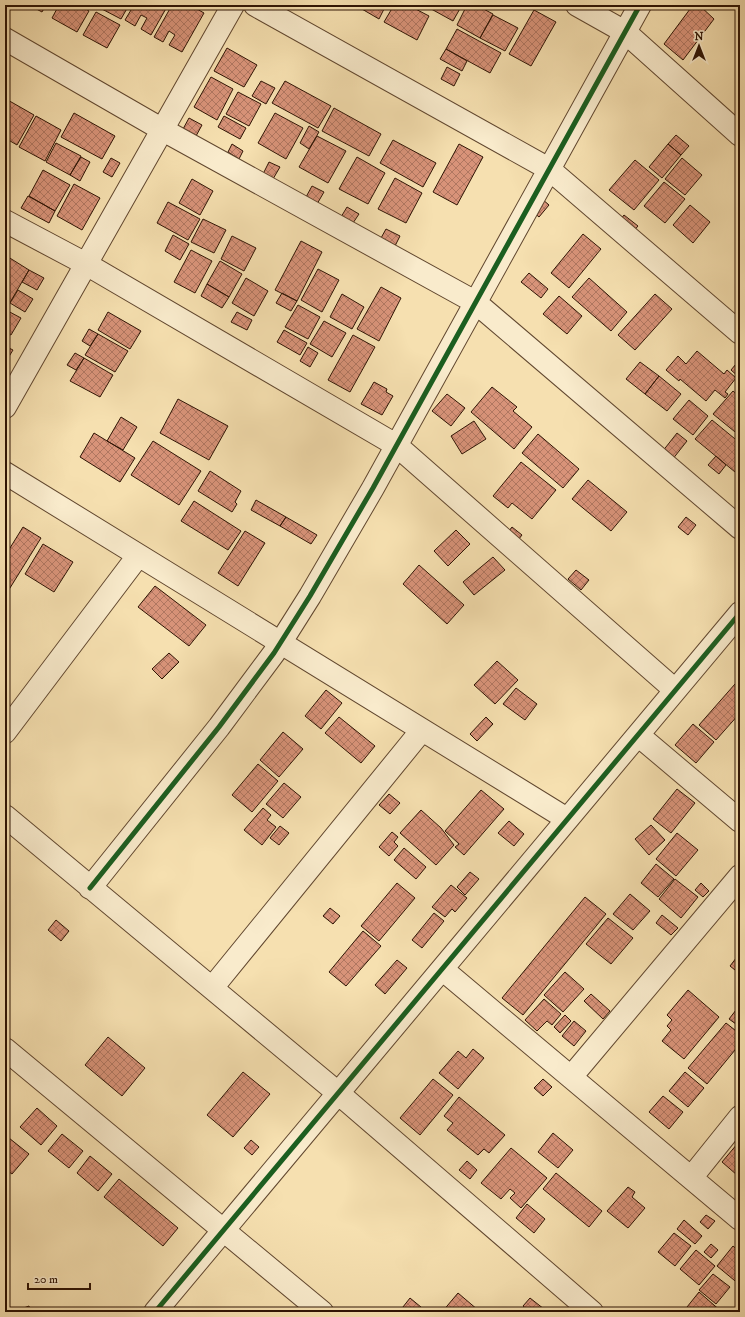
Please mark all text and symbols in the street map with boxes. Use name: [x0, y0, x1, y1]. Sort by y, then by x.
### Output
north arrow: [679, 26, 719, 66]
text: N: [694, 30, 704, 44]
scale bar: [28, 1265, 90, 1291]
text: 20 m: [34, 1272, 58, 1287]

